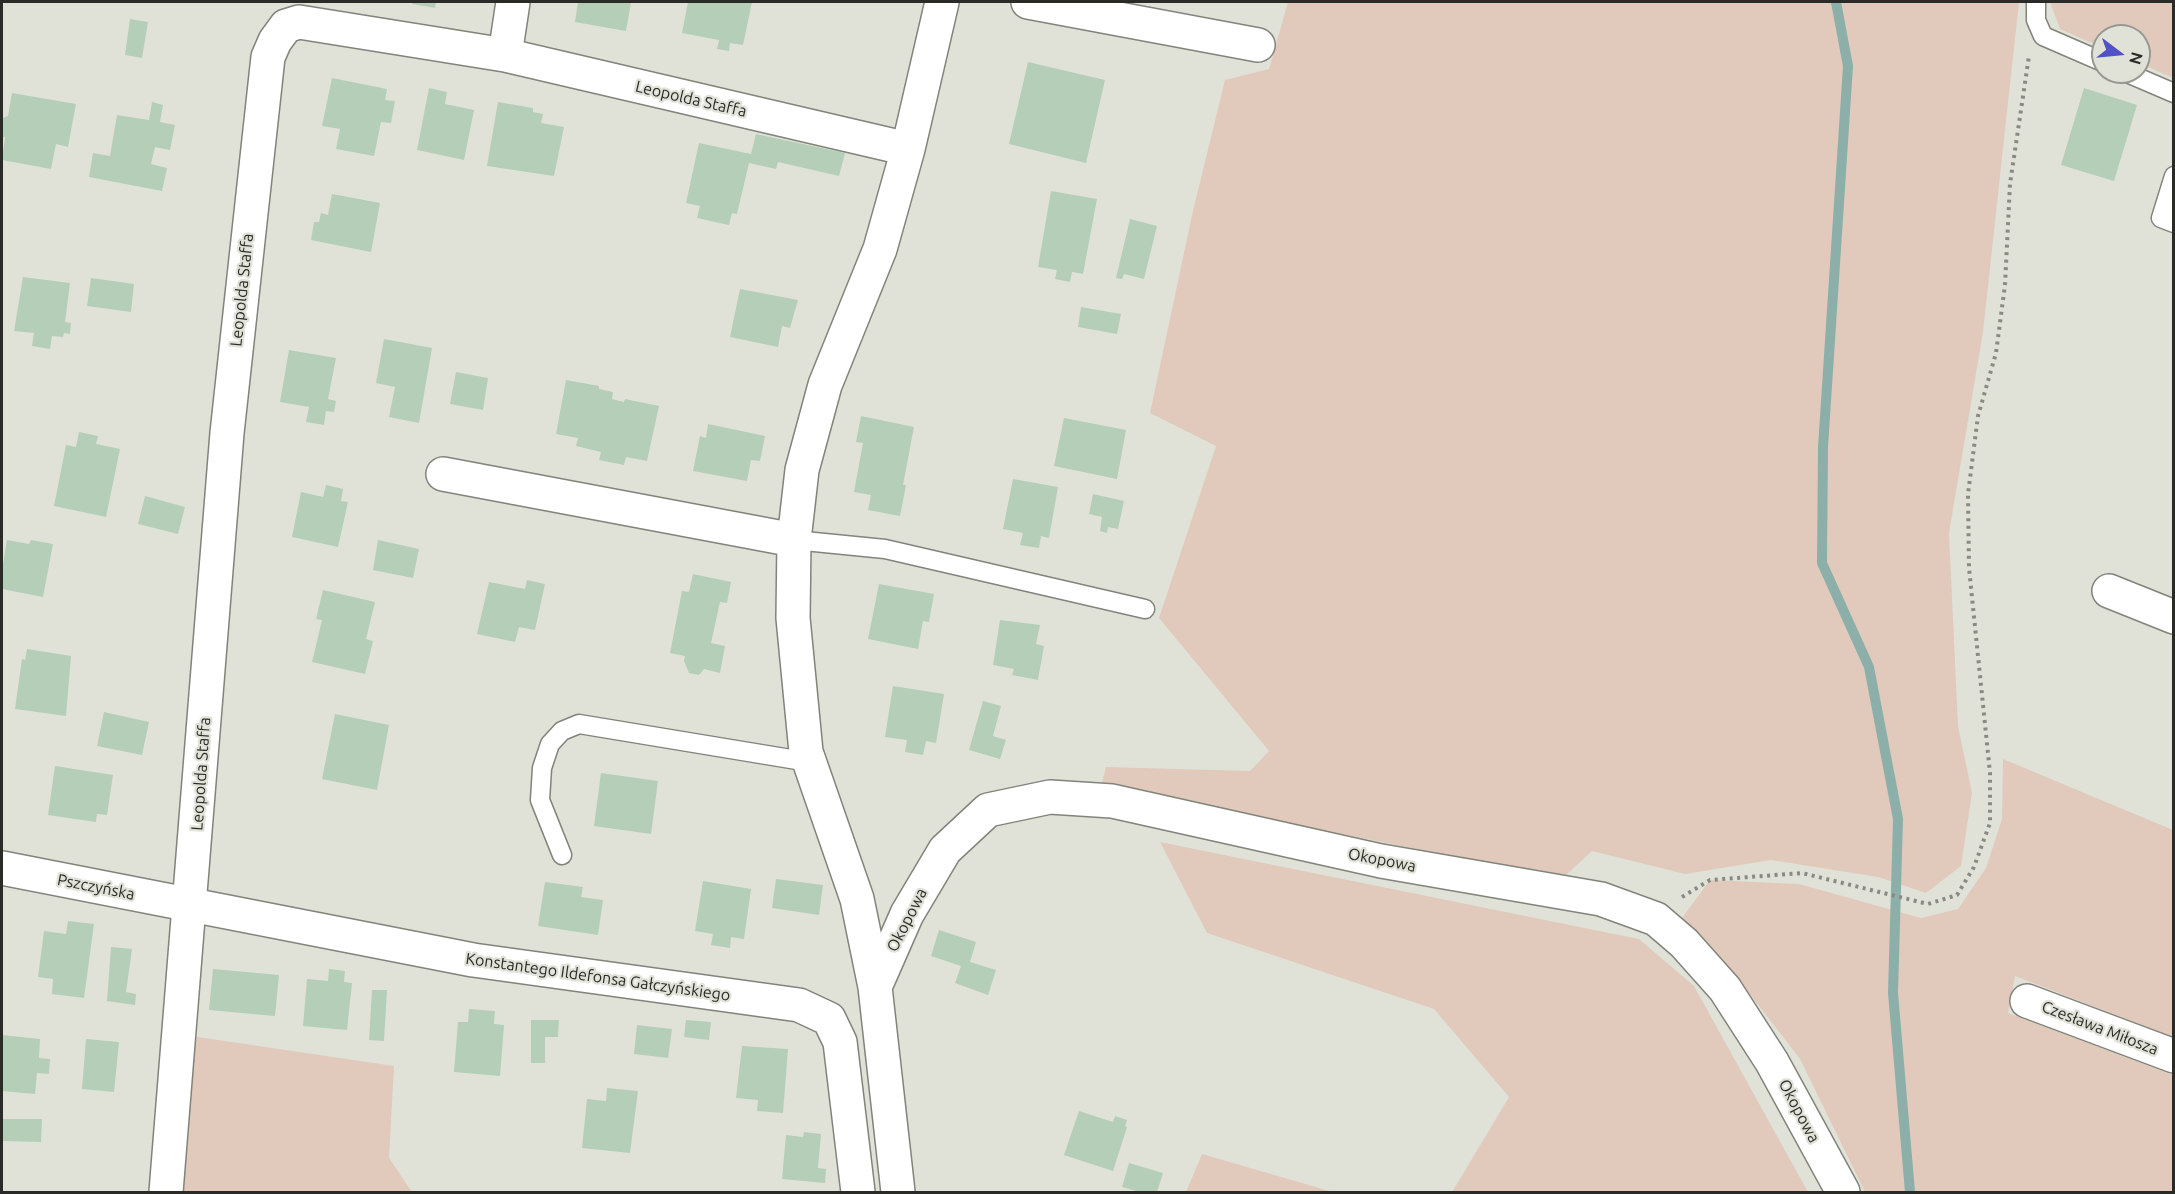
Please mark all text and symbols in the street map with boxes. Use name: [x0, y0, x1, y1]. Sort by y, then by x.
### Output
north arrow: [2091, 24, 2151, 84]
text: N: [2126, 50, 2147, 67]
street label: Leopolda Staffa: [633, 77, 749, 121]
street label: Leopolda Staffa: [227, 232, 257, 348]
street label: Leopolda Staffa: [187, 717, 215, 831]
street label: Okopowa: [1346, 844, 1418, 876]
street label: Pszczyńska: [56, 870, 136, 904]
street label: Okopowa: [883, 885, 931, 955]
street label: Konstantego Ildefonsa Gałczyńskiego: [465, 949, 731, 1005]
street label: Czesława Miłosza: [2039, 997, 2161, 1059]
street label: Okopowa: [1774, 1076, 1824, 1146]

